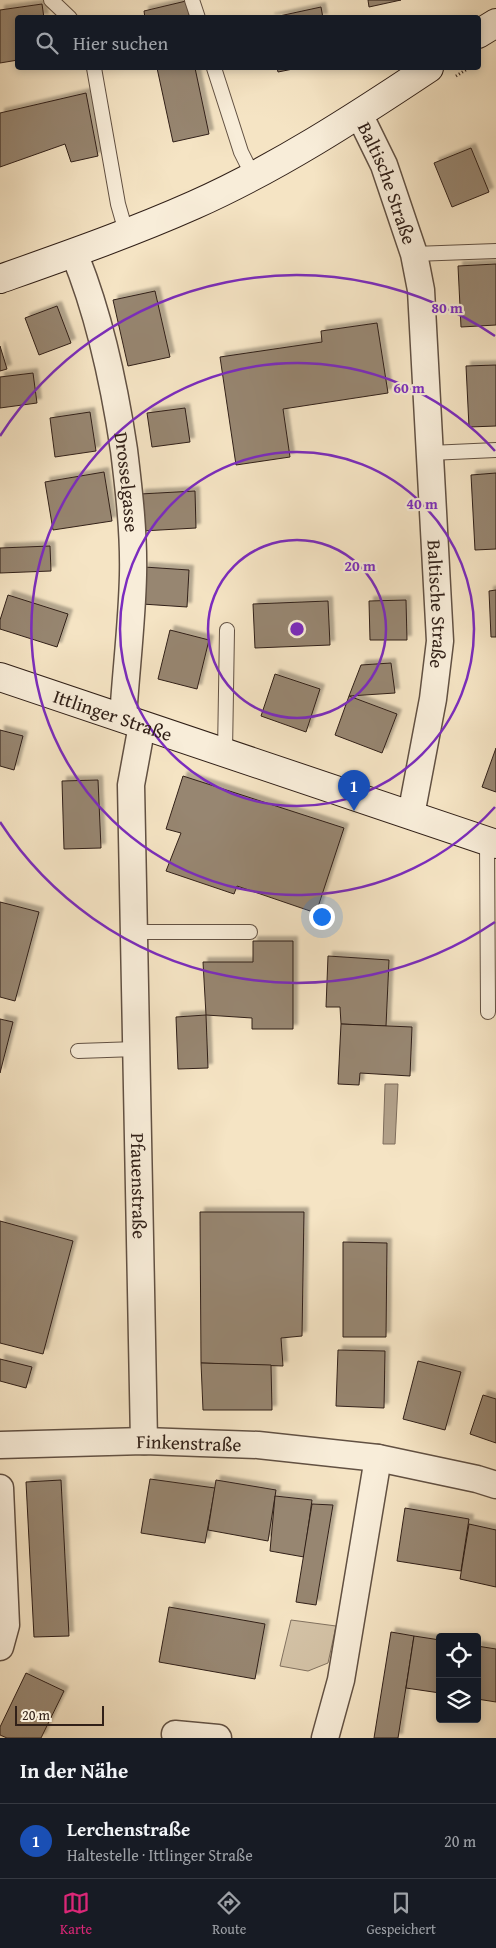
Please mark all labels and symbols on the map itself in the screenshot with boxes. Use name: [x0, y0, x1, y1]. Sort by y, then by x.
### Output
street label: Baltische Straße: [351, 117, 424, 248]
text: 80 m: [431, 297, 463, 318]
text: 60 m: [393, 377, 425, 398]
street label: Drosselgasse: [107, 430, 146, 533]
text: 40 m: [406, 493, 438, 514]
street label: Baltische Straße: [421, 539, 454, 670]
text: 20 m: [344, 555, 376, 576]
centre of rings: [288, 620, 306, 638]
street label: Ittlinger Straße: [50, 682, 176, 748]
pin: 1: [338, 770, 370, 811]
your location: [309, 904, 335, 930]
street label: Pfauenstraße: [124, 1133, 154, 1239]
street label: Finkenstraße: [136, 1427, 242, 1458]
scale bar: [15, 1703, 104, 1726]

